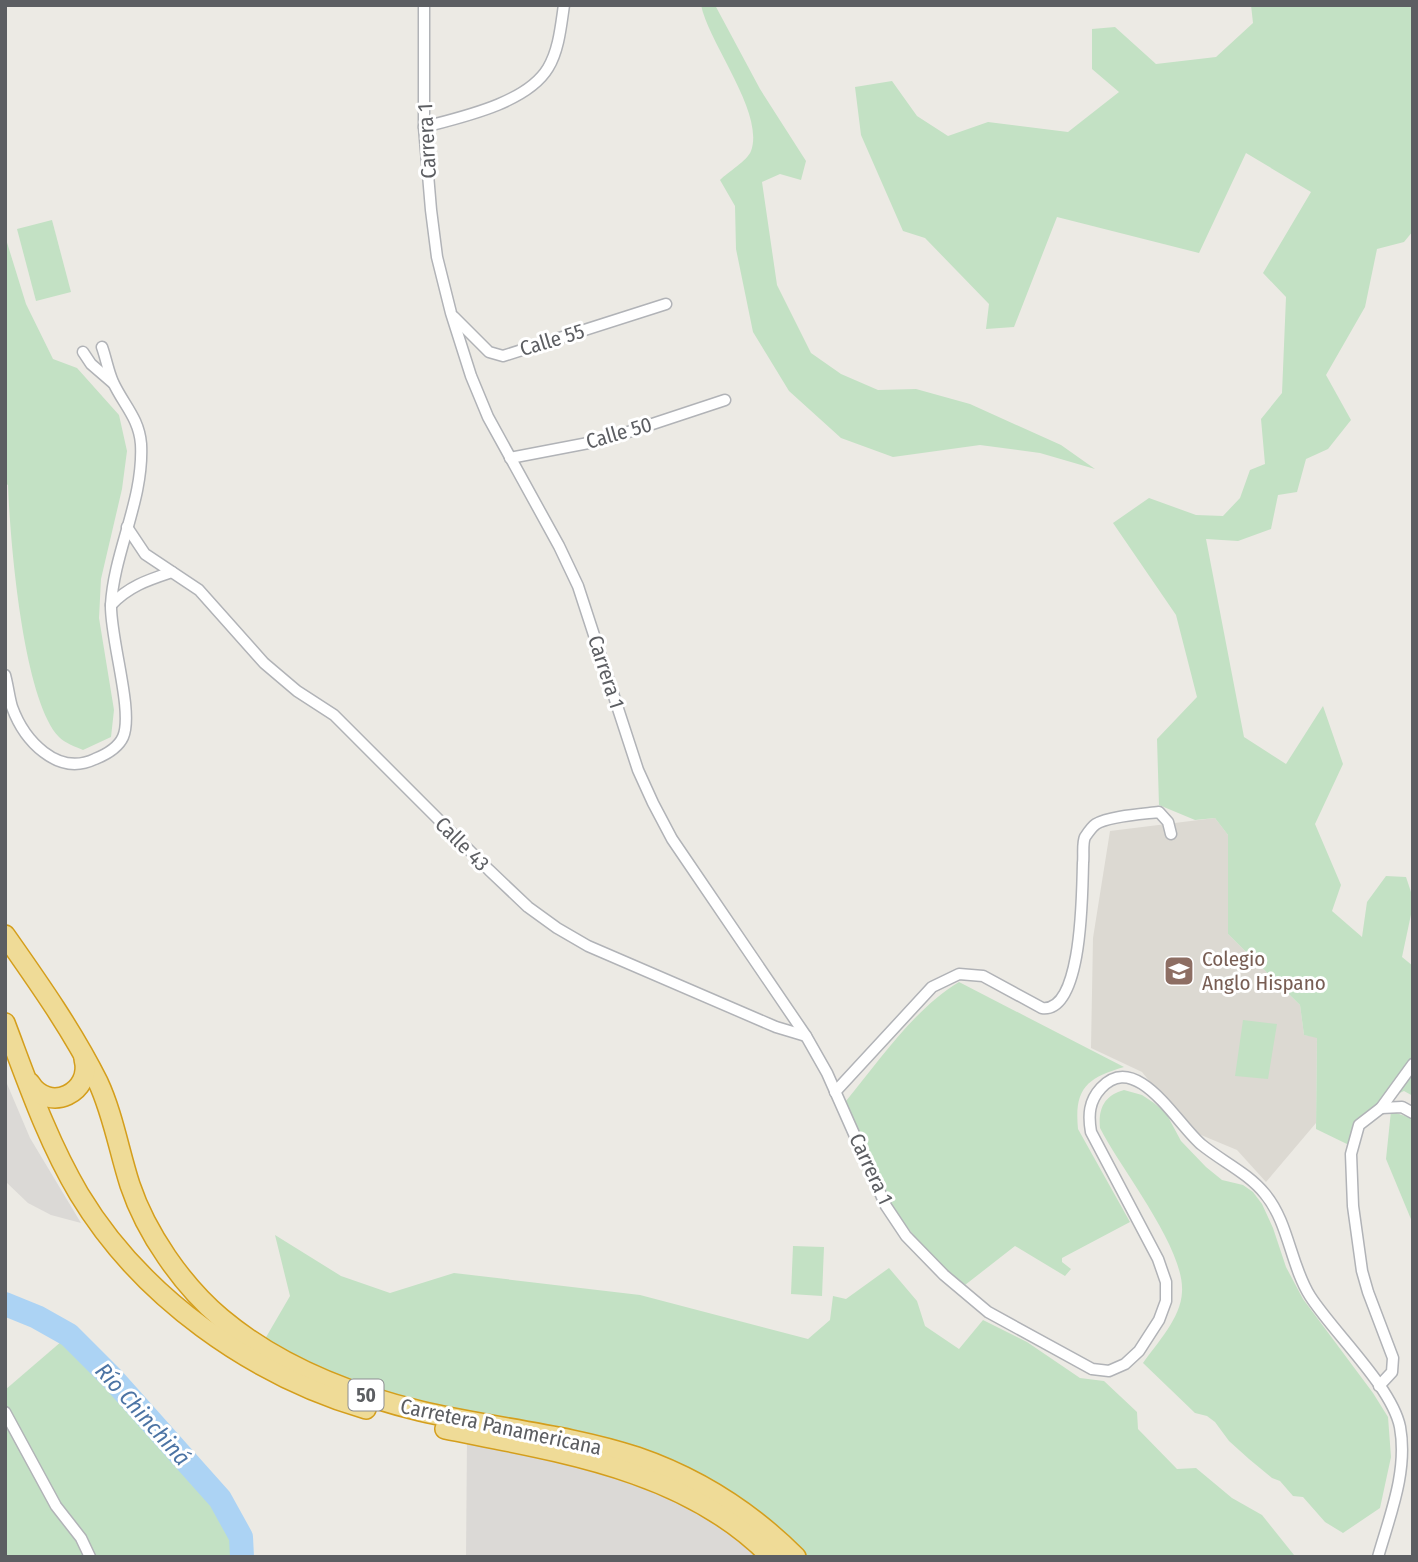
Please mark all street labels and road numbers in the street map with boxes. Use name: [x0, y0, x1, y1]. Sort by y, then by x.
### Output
street label: Carrera 1: [412, 103, 442, 179]
street label: Calle 55: [517, 318, 587, 362]
street label: Calle 50: [583, 411, 655, 455]
street label: Carrera 1: [582, 632, 630, 712]
street label: Calle 43: [429, 811, 495, 877]
street label: Carrera 1: [843, 1129, 899, 1209]
road number: 50: [348, 1380, 384, 1410]
street label: Carretera Panamericana: [398, 1393, 604, 1461]

